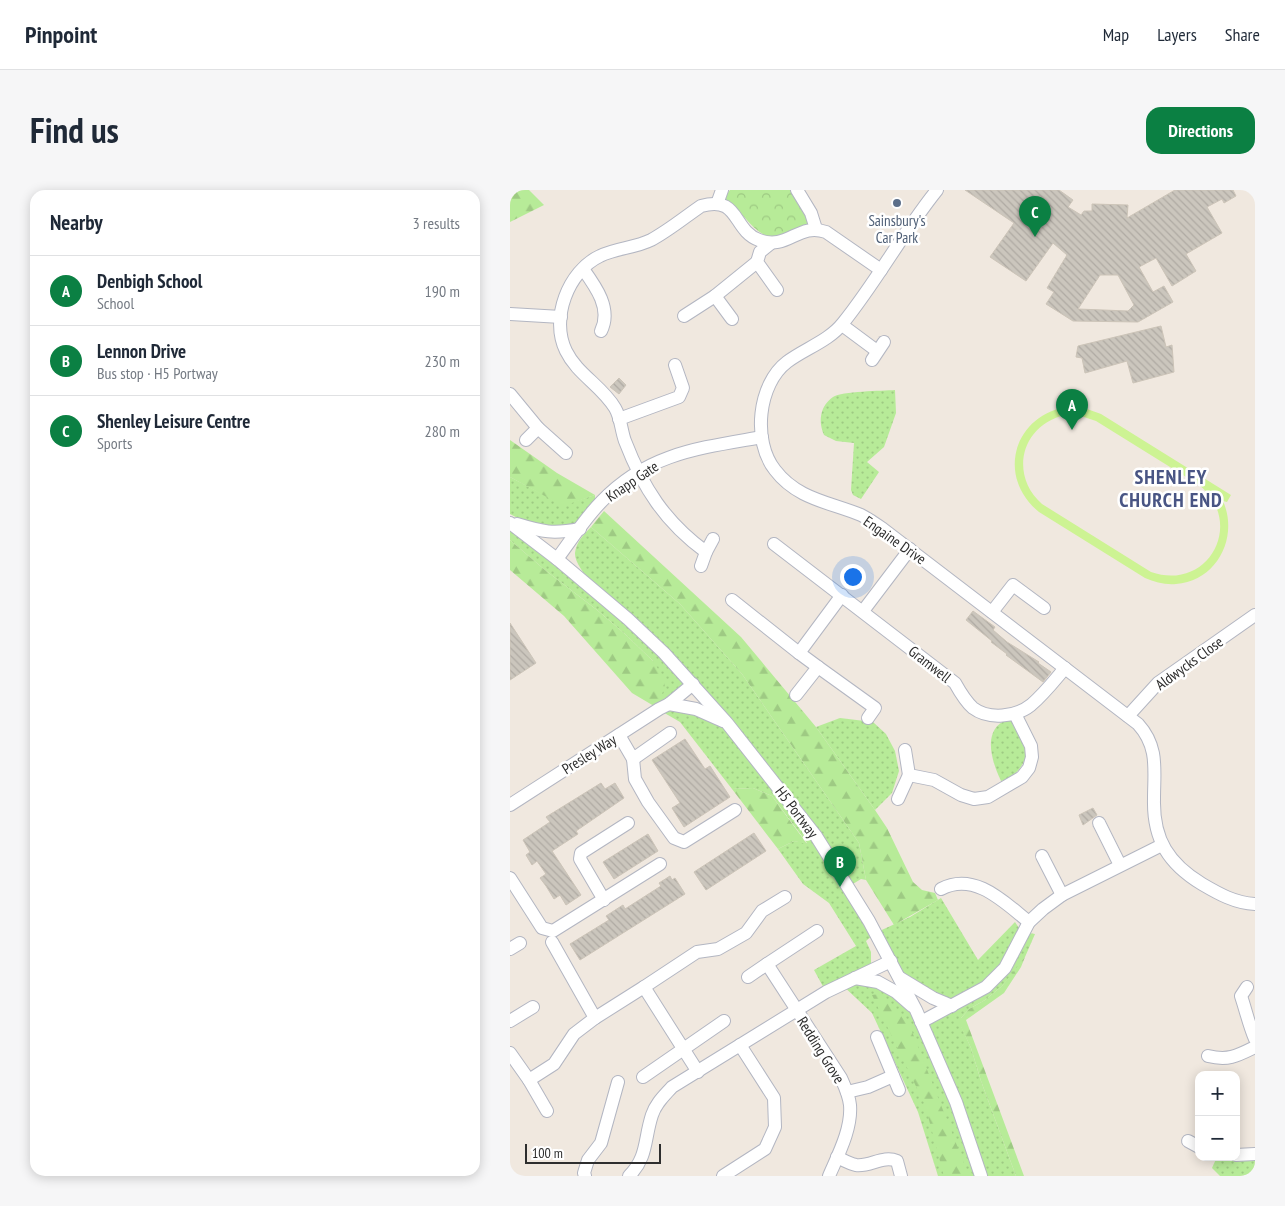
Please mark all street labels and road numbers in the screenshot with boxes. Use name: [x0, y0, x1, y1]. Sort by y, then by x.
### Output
street label: Knapp Gate: [602, 456, 662, 506]
street label: Engaine Drive: [860, 512, 930, 568]
street label: Aldwycks Close: [1151, 632, 1227, 694]
street label: Gramwell: [905, 641, 956, 687]
street label: Presley Way: [558, 730, 620, 778]
street label: H5 Portway: [771, 782, 823, 842]
street label: Redding Grove: [793, 1013, 849, 1087]

